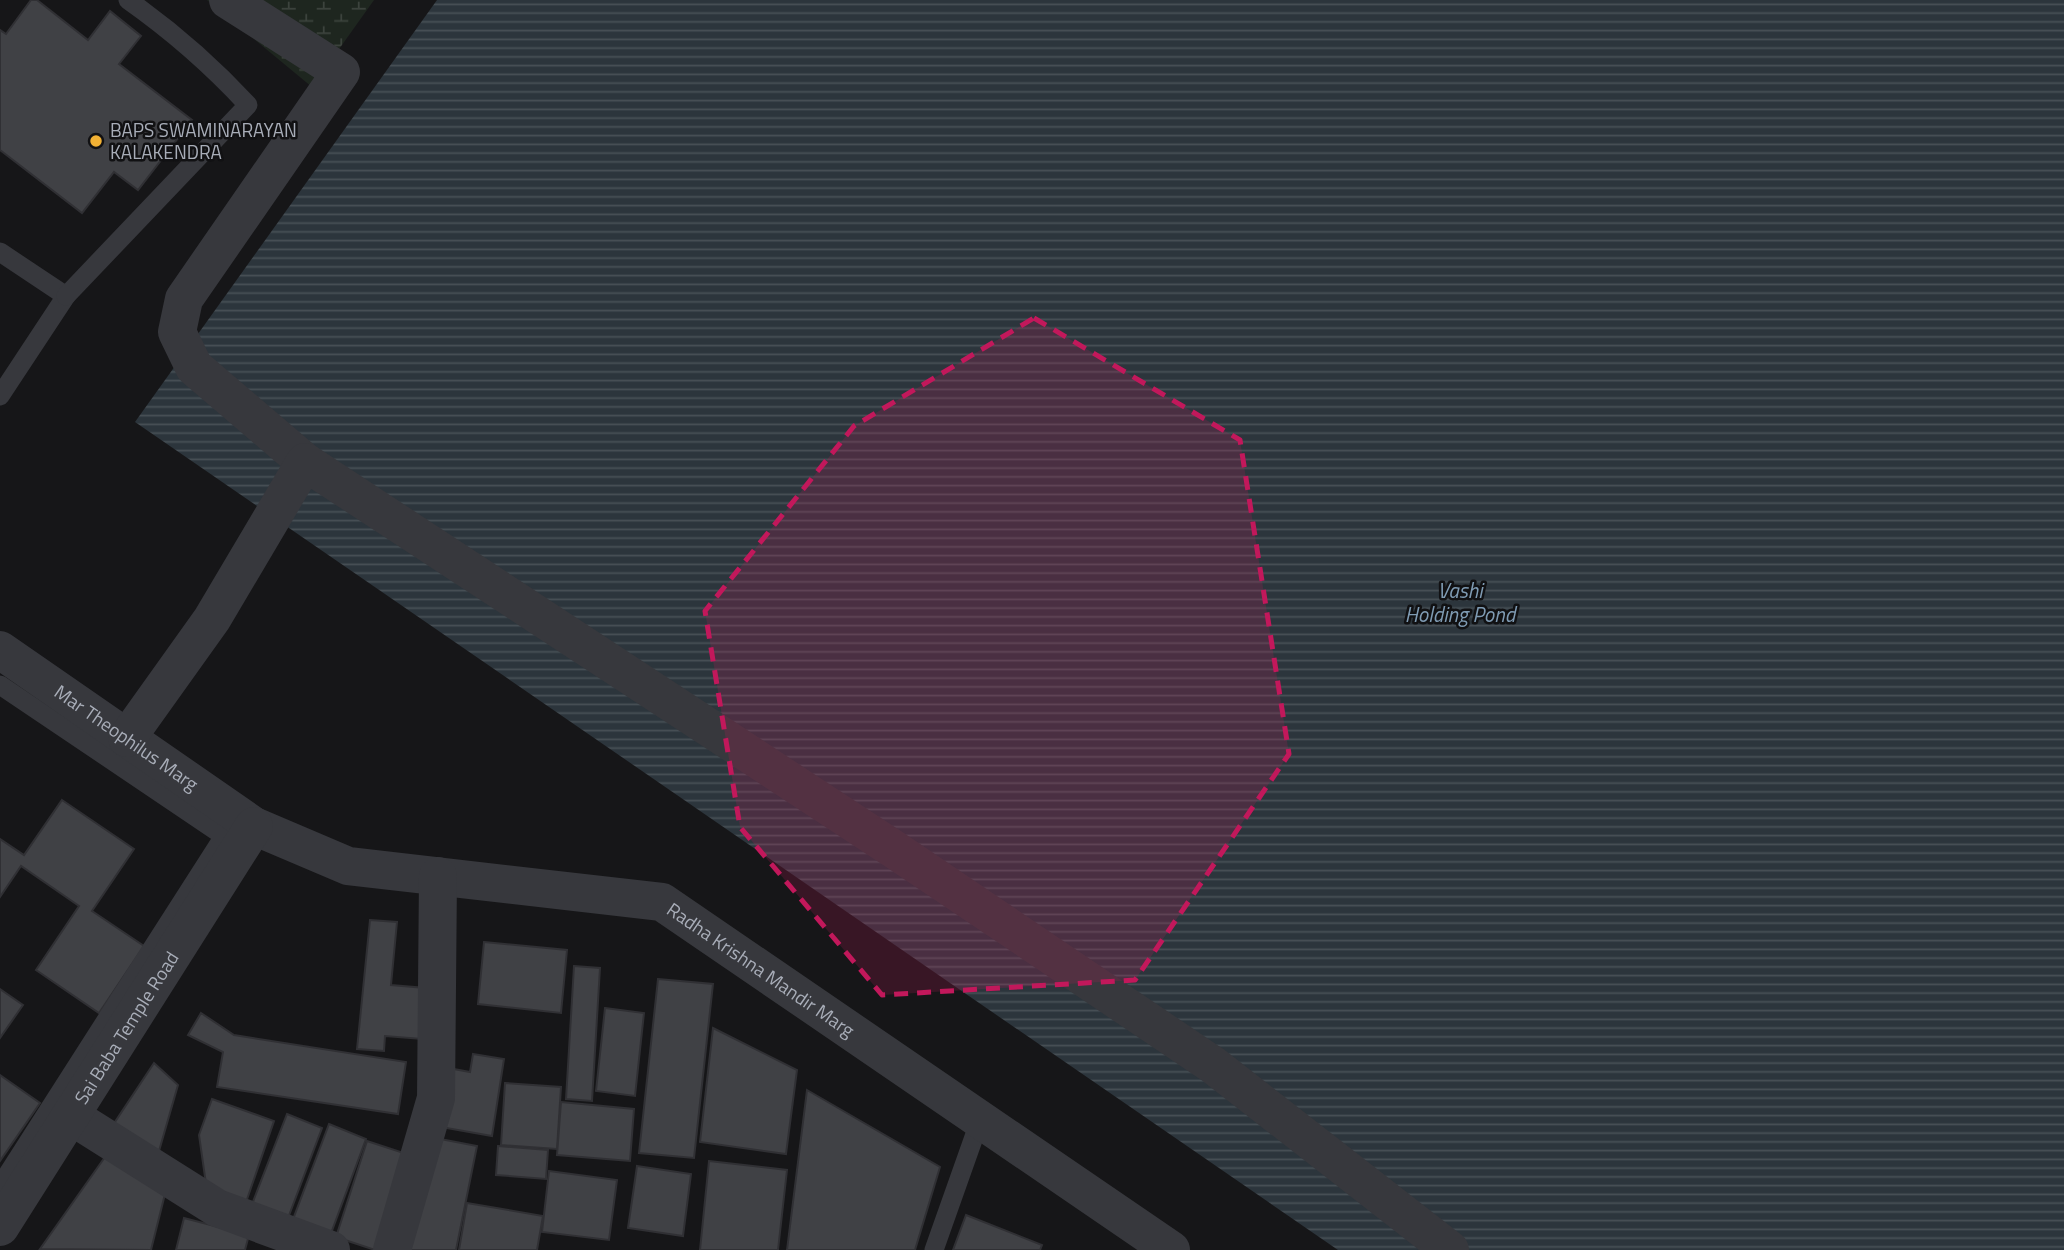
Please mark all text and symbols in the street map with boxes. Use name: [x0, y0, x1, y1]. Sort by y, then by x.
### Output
place label: BAPS SWAMINARAYAN KALAKENDRA: [110, 115, 297, 166]
marker: BAPS SWAMINARAYAN KALAKENDRA: [88, 133, 104, 149]
water label: Vashi Holding Pond: [1405, 574, 1518, 630]
street label: Mar Theophilus Marg: [49, 677, 205, 798]
street label: Radha Krishna Mandir Marg: [661, 895, 861, 1044]
street label: Sai Baba Temple Road: [66, 945, 185, 1110]

